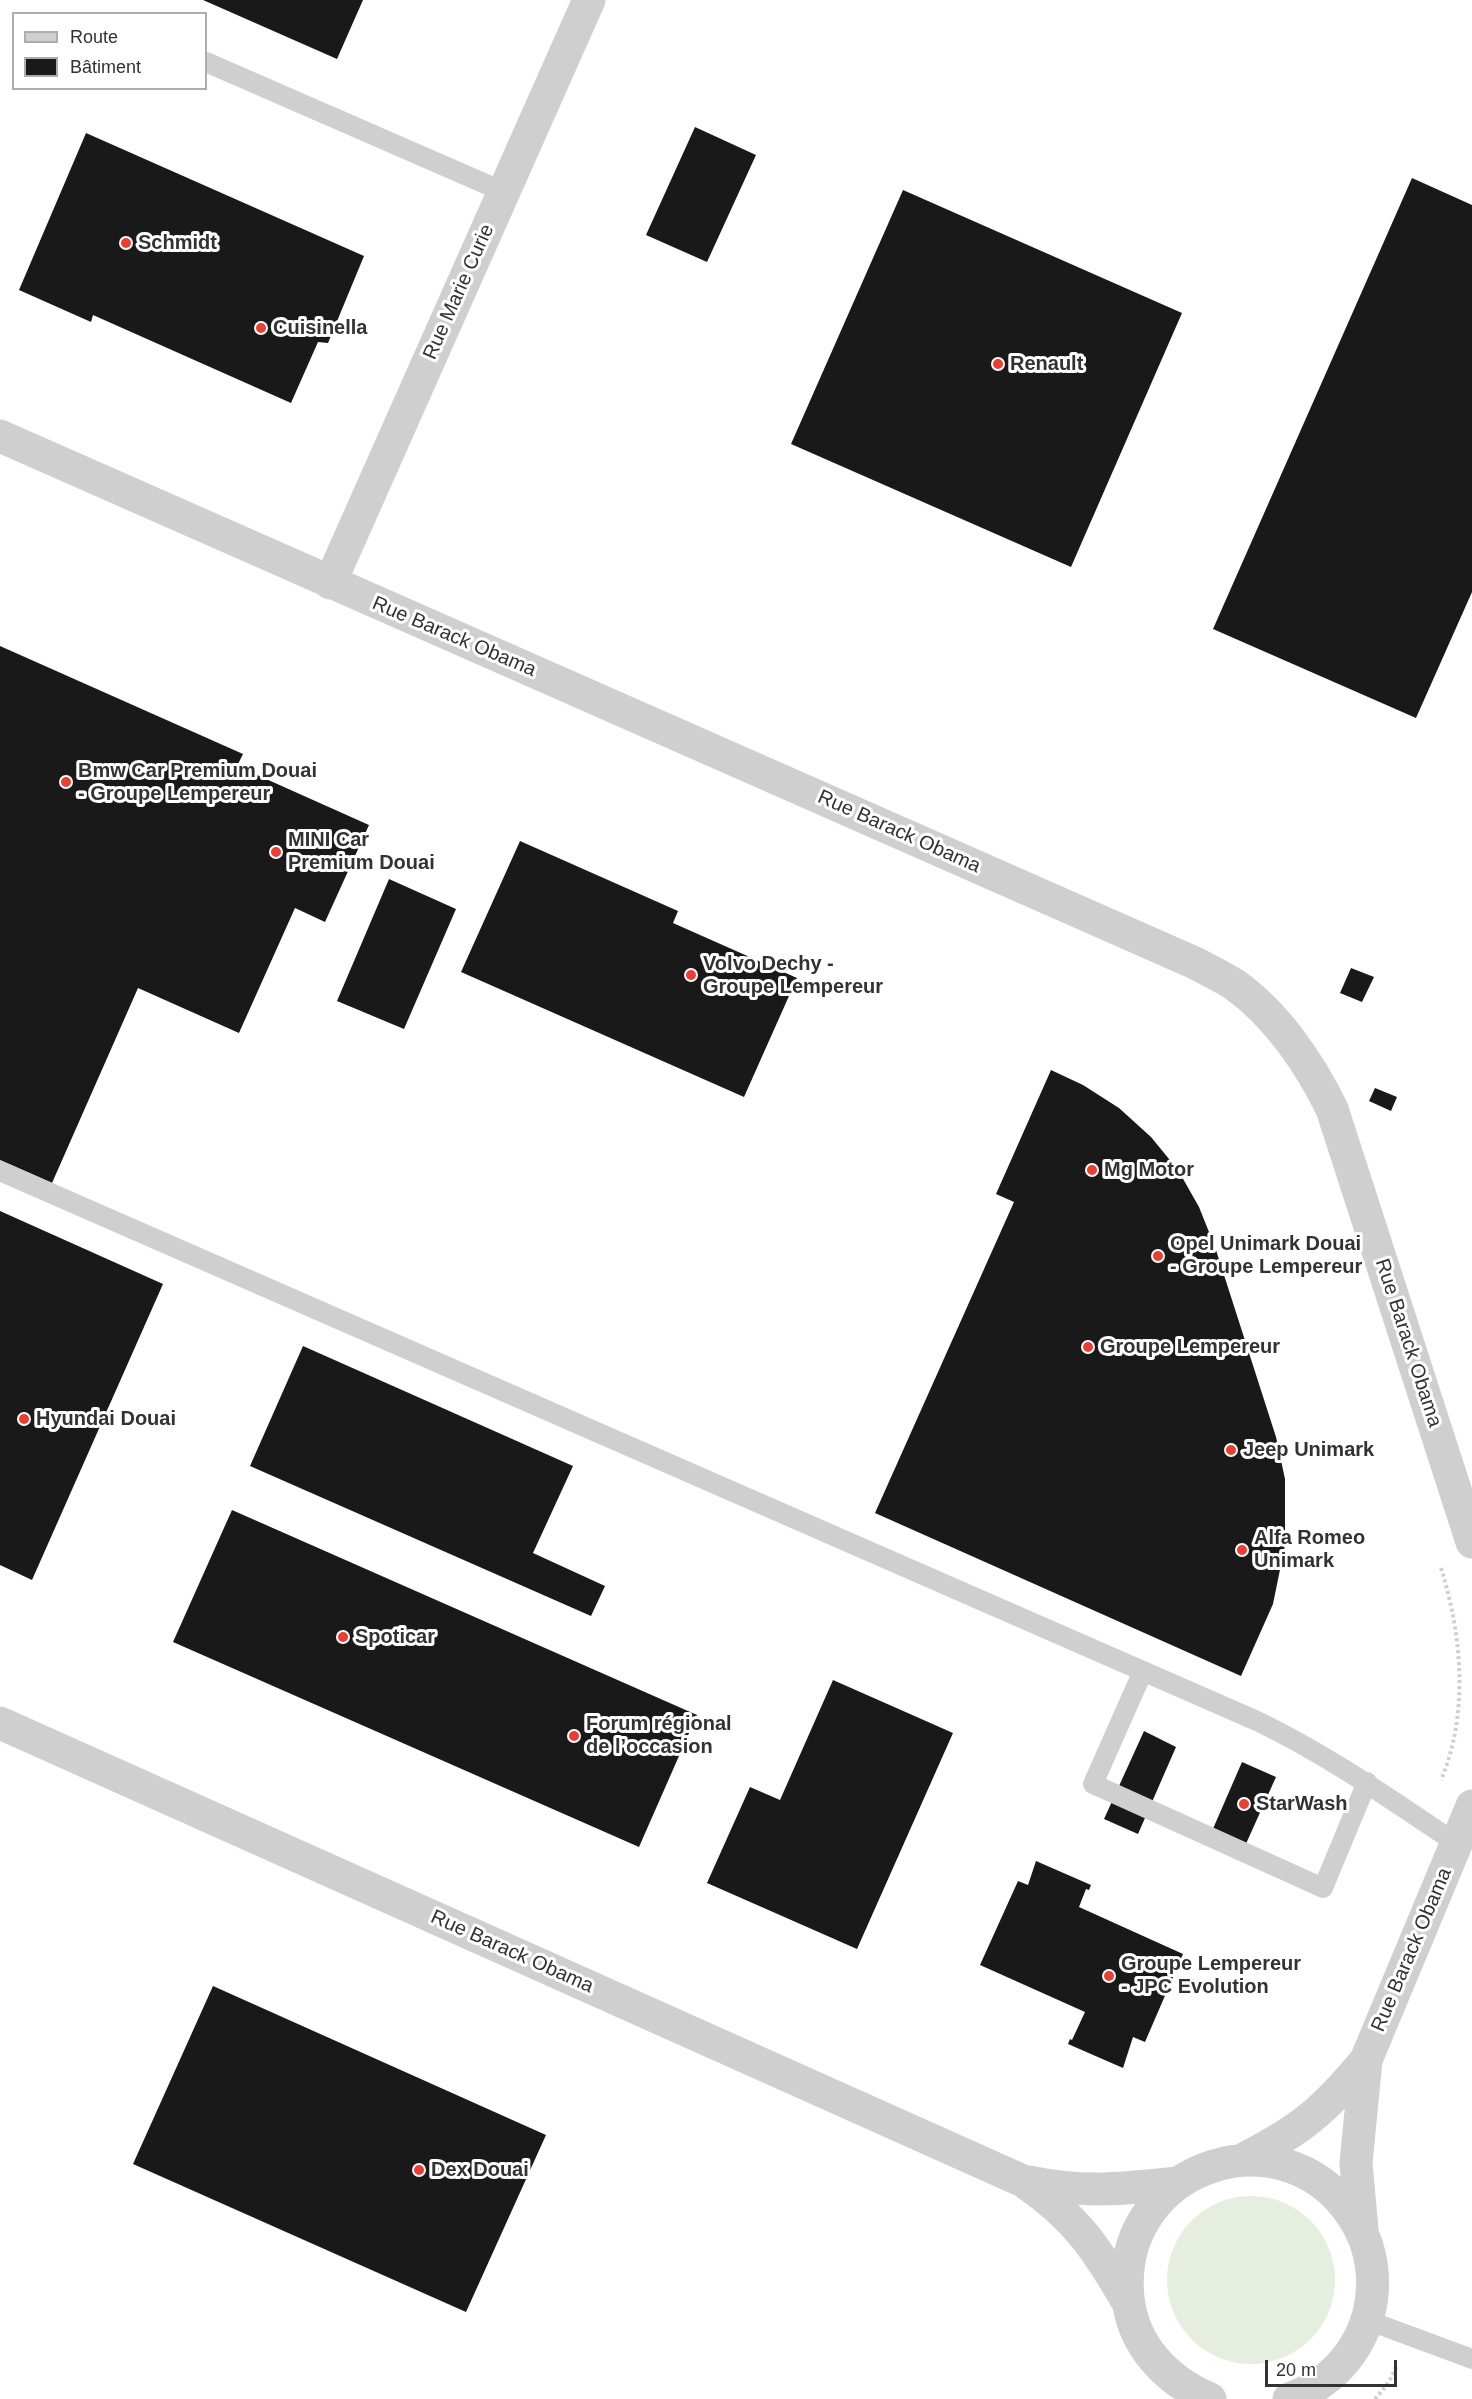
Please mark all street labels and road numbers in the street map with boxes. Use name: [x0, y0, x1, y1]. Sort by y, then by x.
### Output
street label: Rue Marie Curie: [418, 221, 500, 363]
street label: Rue Barack Obama: [368, 592, 540, 682]
street label: Rue Barack Obama: [814, 785, 984, 879]
street label: Rue Barack Obama: [1369, 1256, 1447, 1430]
street label: Rue Barack Obama: [1367, 1864, 1457, 2036]
street label: Rue Barack Obama: [427, 1905, 597, 1999]

